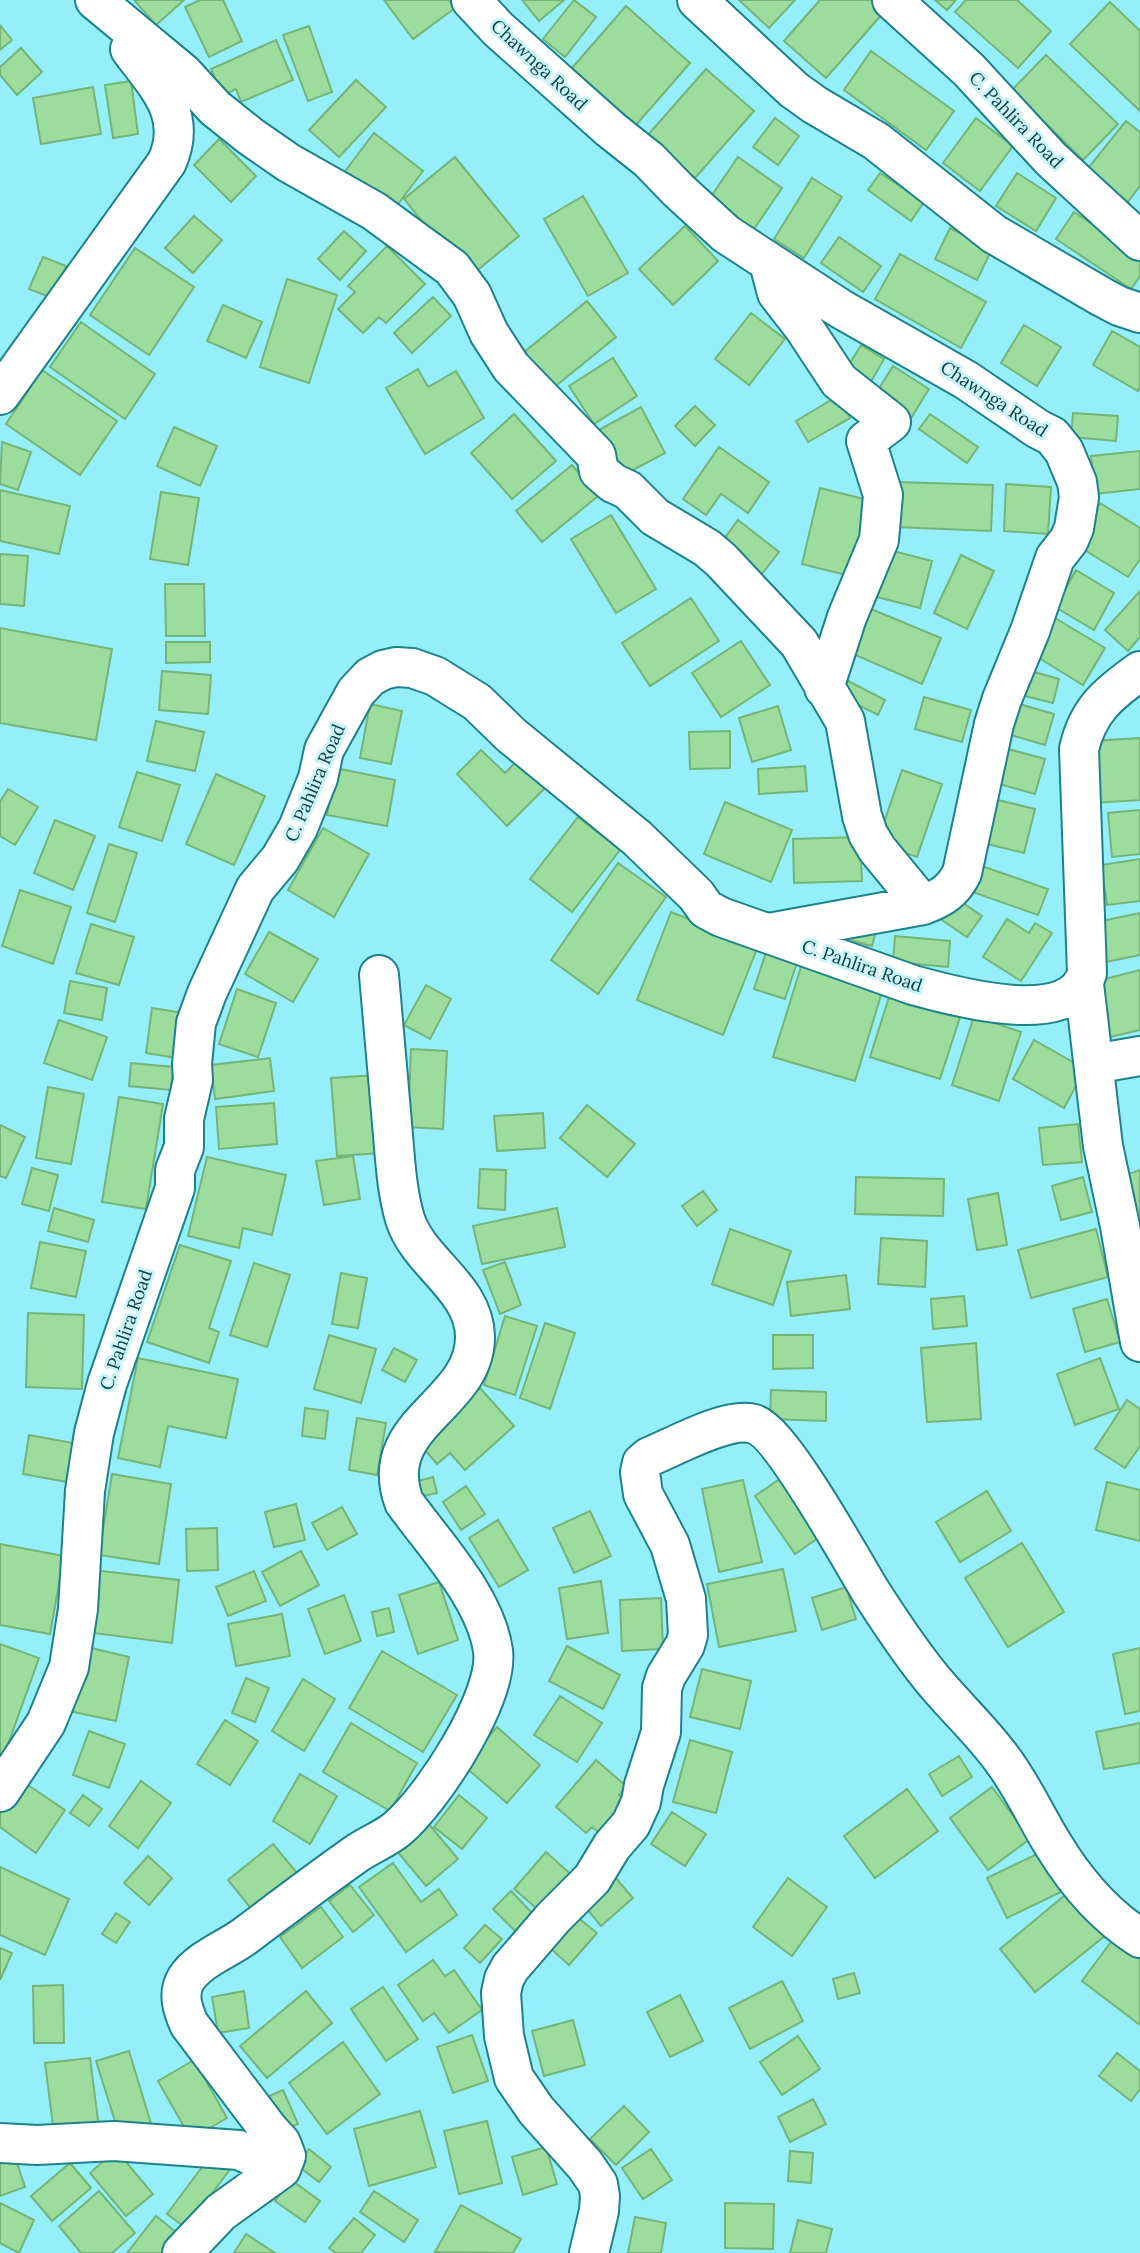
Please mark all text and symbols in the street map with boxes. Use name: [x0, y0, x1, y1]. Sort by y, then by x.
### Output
street label: Chawnga Road: [486, 14, 593, 115]
street label: C. Pahlira Road: [964, 66, 1069, 173]
street label: Chawnga Road: [936, 355, 1053, 442]
street label: C. Pahlira Road: [279, 720, 350, 845]
street label: C. Pahlira Road: [799, 934, 926, 997]
street label: C. Pahlira Road: [94, 1266, 157, 1393]

